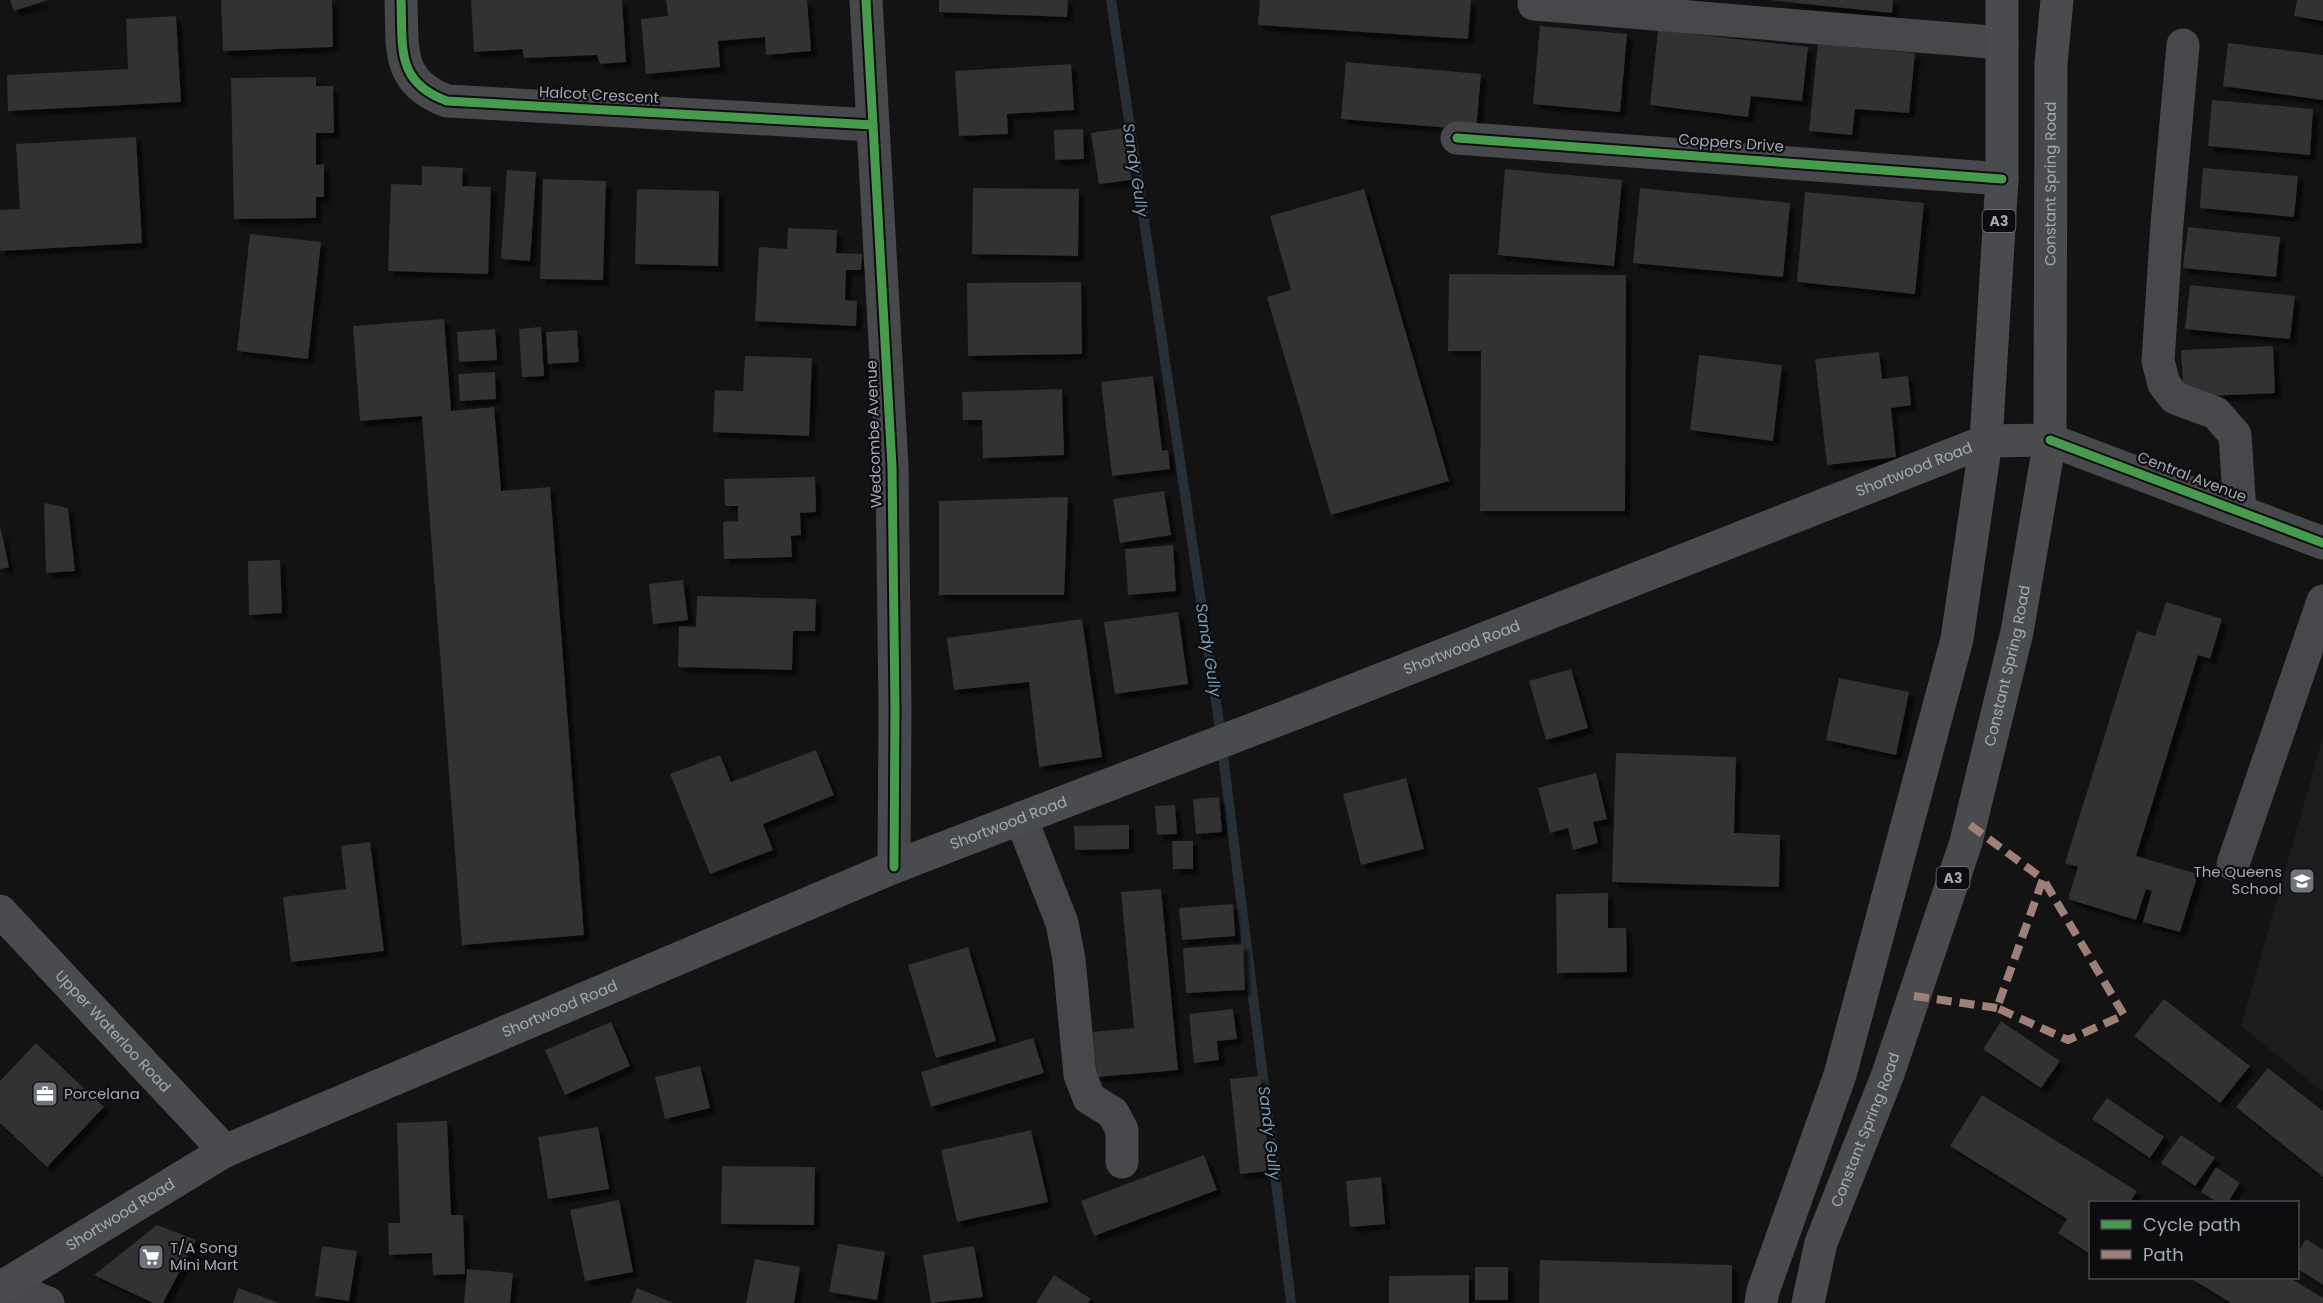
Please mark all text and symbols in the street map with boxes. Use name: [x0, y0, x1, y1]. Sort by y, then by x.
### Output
street label: Halcot Crescent: [538, 81, 660, 108]
street label: Constant Spring Road: [2039, 102, 2061, 266]
water label: Sandy Gully: [1117, 122, 1154, 220]
street label: Coppers Drive: [1678, 128, 1785, 157]
road number: A3: [1982, 210, 2016, 232]
street label: Wedcombe Avenue: [860, 360, 887, 508]
street label: Shortwood Road: [1852, 436, 1975, 501]
street label: Central Avenue: [2134, 446, 2250, 507]
street label: Constant Spring Road: [1979, 584, 2035, 748]
water label: Sandy Gully: [1190, 602, 1227, 700]
street label: Shortwood Road: [1400, 615, 1523, 680]
street label: Shortwood Road: [947, 791, 1070, 855]
place label: The Queens School: [2194, 861, 2282, 899]
school or university icon: The Queens School: [2287, 866, 2317, 896]
road number: A3: [1936, 867, 1970, 889]
street label: Upper Waterloo Road: [51, 965, 176, 1097]
street label: Shortwood Road: [498, 975, 621, 1042]
street label: Constant Spring Road: [1825, 1050, 1904, 1210]
office icon: Porcelana: [30, 1079, 60, 1109]
place label: Porcelana: [64, 1083, 140, 1104]
water label: Sandy Gully: [1252, 1085, 1287, 1182]
street label: Shortwood Road: [62, 1173, 179, 1255]
legend: [2089, 1201, 2299, 1279]
text: Cycle path: [2143, 1212, 2241, 1237]
place label: T/A Song Mini Mart: [170, 1237, 238, 1275]
supermarket icon: T/A Song Mini Mart: [136, 1242, 166, 1272]
text: Path: [2143, 1242, 2184, 1267]

